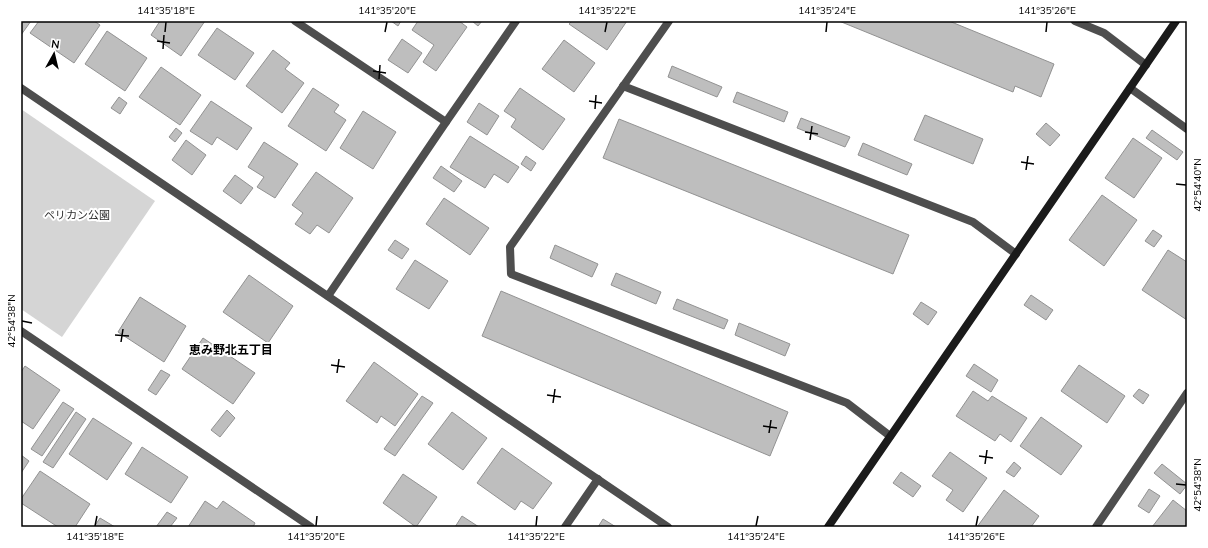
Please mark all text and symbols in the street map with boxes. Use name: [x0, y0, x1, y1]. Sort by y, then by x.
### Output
text: 141°35'18"E: [137, 4, 195, 17]
text: 141°35'20"E: [358, 4, 416, 17]
text: 141°35'22"E: [578, 4, 636, 17]
text: 141°35'24"E: [798, 4, 856, 17]
text: 141°35'26"E: [1018, 4, 1076, 17]
north arrow: [34, 34, 74, 74]
text: N: [50, 37, 60, 52]
text: 42°54'40"N: [1191, 158, 1204, 212]
park label: ペリカン公園: [44, 208, 110, 222]
text: 42°54'38"N: [5, 294, 18, 348]
district label: 恵み野北五丁目: [189, 342, 273, 357]
text: 42°54'38"N: [1191, 458, 1204, 512]
text: 141°35'18"E: [66, 530, 124, 543]
text: 141°35'20"E: [287, 530, 345, 543]
text: 141°35'22"E: [507, 530, 565, 543]
text: 141°35'24"E: [727, 530, 785, 543]
text: 141°35'26"E: [947, 530, 1005, 543]

